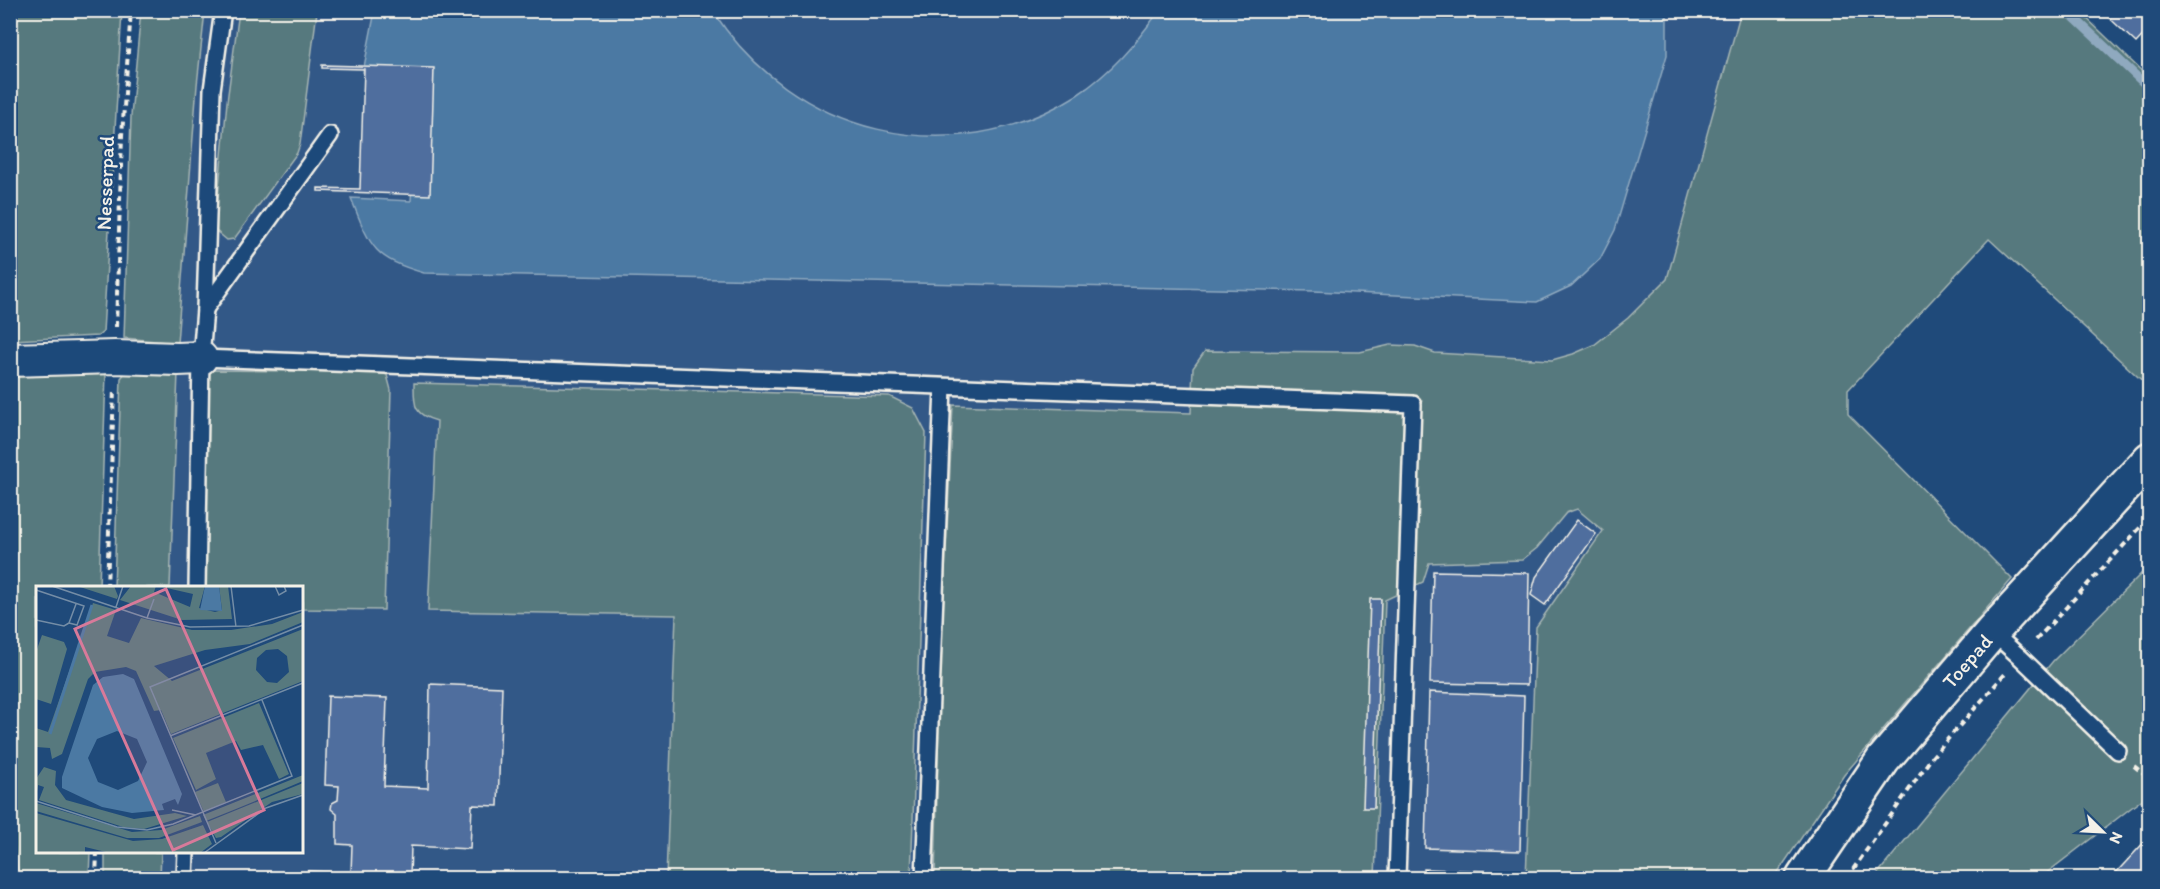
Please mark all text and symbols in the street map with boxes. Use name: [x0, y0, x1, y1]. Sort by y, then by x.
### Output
street label: Nesserpad: [91, 135, 119, 231]
inset map: [36, 586, 303, 853]
street label: Toepad: [1937, 629, 1997, 693]
north arrow: [2073, 802, 2133, 862]
text: N: [2105, 829, 2127, 847]

